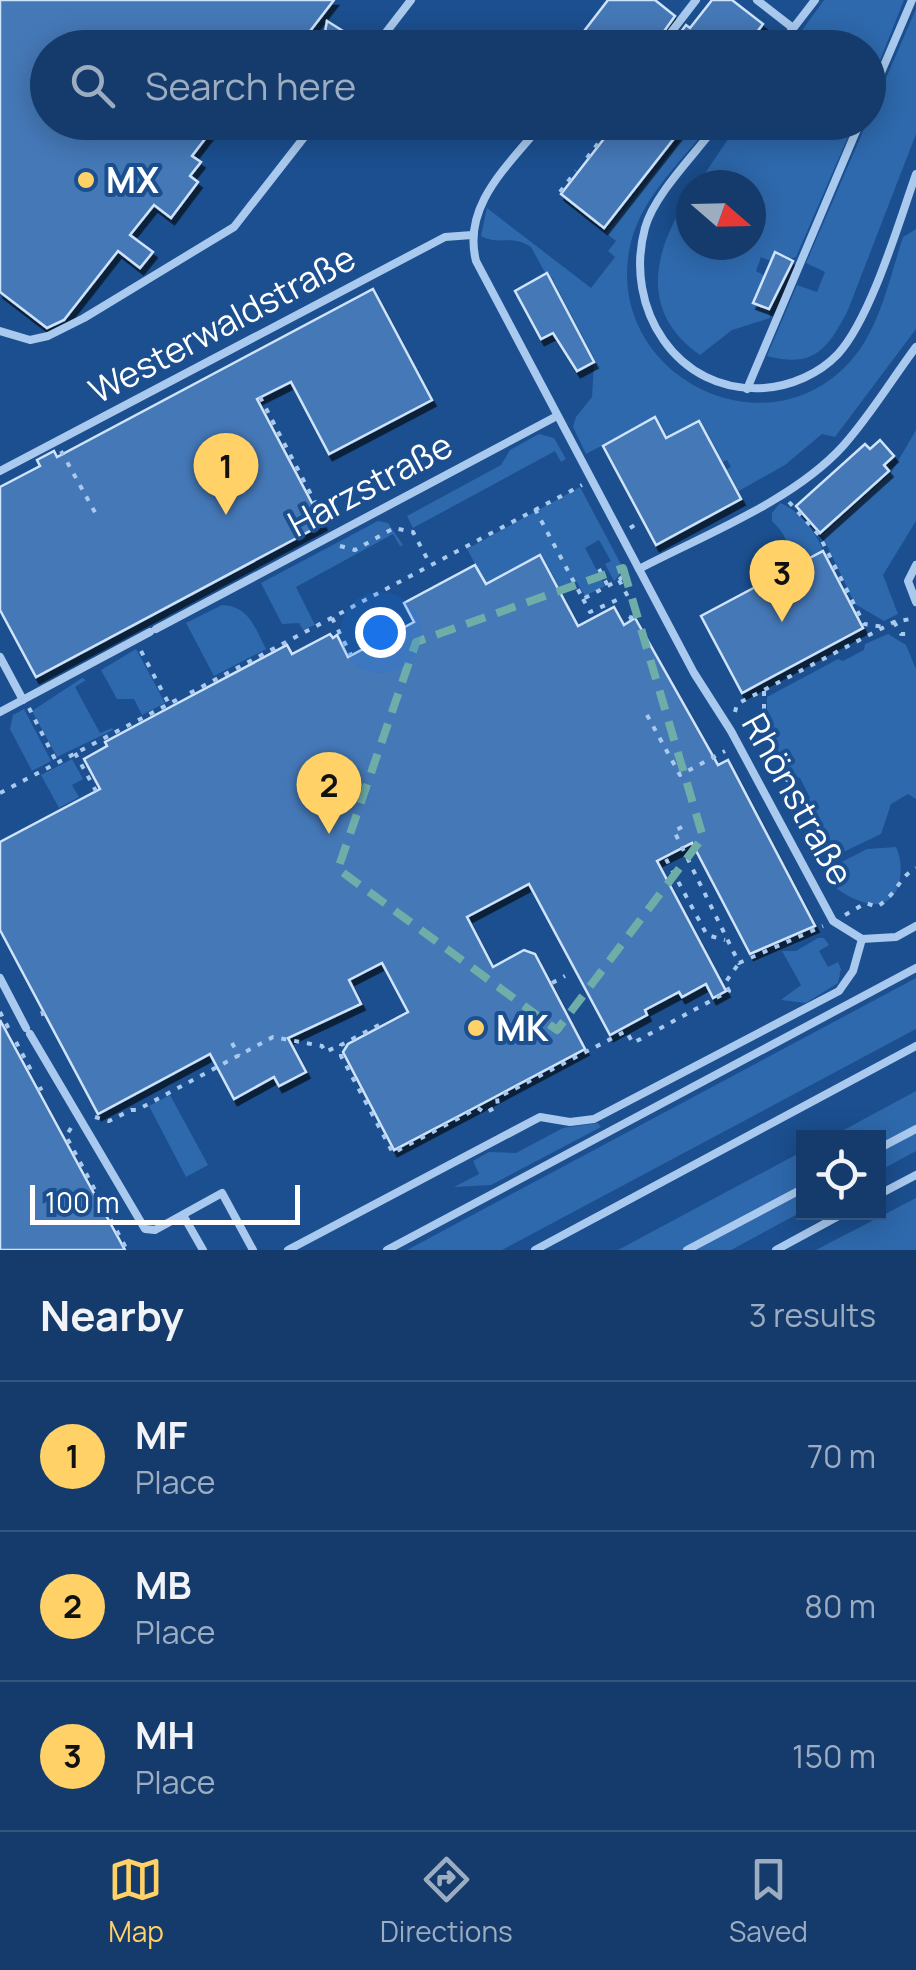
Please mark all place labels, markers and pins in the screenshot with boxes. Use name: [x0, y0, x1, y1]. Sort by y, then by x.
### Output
place label: MX: [106, 156, 159, 204]
marker: MX: [75, 169, 97, 191]
pin: 1: [194, 432, 258, 515]
pin: 3: [750, 540, 814, 622]
pin: 2: [296, 752, 362, 834]
place label: MK: [496, 1004, 549, 1052]
marker: MK: [465, 1017, 487, 1039]

